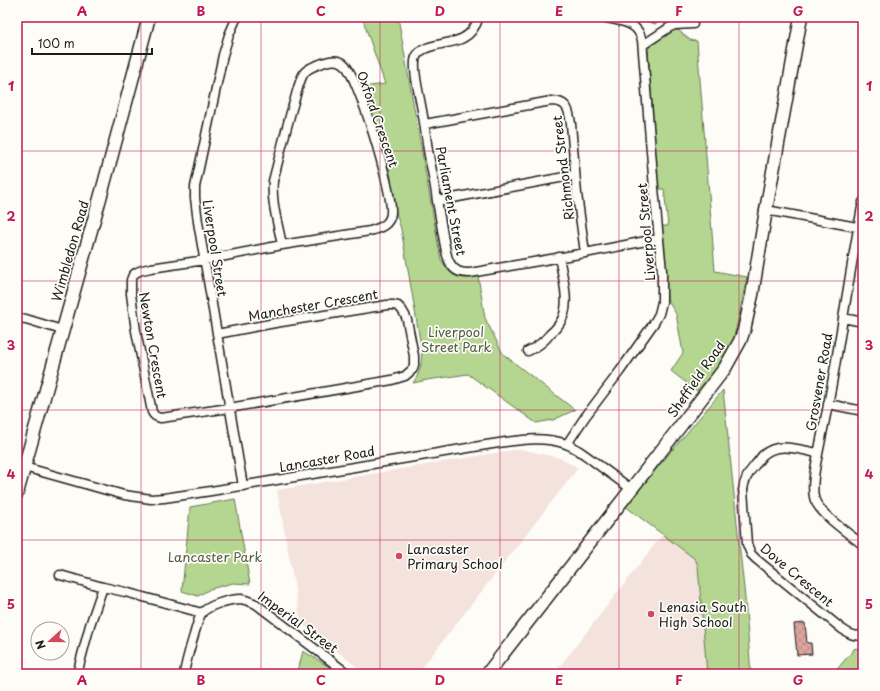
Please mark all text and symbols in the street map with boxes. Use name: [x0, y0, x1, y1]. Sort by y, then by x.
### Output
text: A: [77, 1, 87, 20]
text: B: [197, 1, 206, 20]
text: C: [316, 1, 326, 20]
text: D: [435, 1, 445, 20]
text: E: [555, 1, 563, 20]
text: F: [675, 1, 683, 20]
text: G: [793, 1, 803, 20]
scale bar: [32, 30, 152, 56]
text: 100 m: [38, 34, 75, 52]
street label: Oxford Crescent: [353, 68, 404, 170]
text: 1: [8, 76, 14, 95]
text: 1: [866, 76, 872, 95]
street label: Richmond Street: [547, 115, 578, 221]
street label: Parliament Street: [432, 145, 471, 257]
street label: Liverpool Street: [632, 182, 659, 282]
street label: Wimbledon Road: [46, 198, 93, 304]
street label: Liverpool Street: [198, 198, 233, 298]
text: 2: [6, 206, 16, 225]
text: 2: [864, 206, 874, 225]
street label: Manchester Crescent: [247, 284, 379, 325]
street label: Newton Crescent: [135, 290, 172, 400]
park label: Liverpool Street Park: [421, 322, 491, 356]
street label: Grosvener Road: [801, 331, 837, 432]
text: 3: [7, 335, 16, 354]
text: 3: [865, 335, 874, 354]
street label: Sheffield Road: [662, 337, 729, 421]
street label: Lancaster Road: [278, 441, 376, 476]
text: 4: [7, 464, 16, 483]
text: 4: [865, 464, 874, 483]
street label: Dove Crescent: [757, 538, 838, 611]
place label: Lancaster Primary School: [407, 539, 503, 573]
park label: Lancaster Park: [168, 547, 262, 566]
marker: Lancaster Primary School: [394, 551, 404, 561]
street label: Imperial Street: [254, 586, 342, 657]
text: 5: [7, 594, 15, 613]
text: 5: [865, 594, 873, 613]
place label: Lenasia South High School: [659, 597, 747, 631]
marker: Lenasia South High School: [646, 609, 656, 619]
north arrow: [30, 621, 70, 661]
text: N: [31, 637, 50, 652]
text: A: [77, 670, 87, 689]
text: B: [197, 670, 206, 689]
text: C: [316, 670, 326, 689]
text: D: [435, 670, 445, 689]
text: E: [555, 670, 563, 689]
text: F: [675, 670, 683, 689]
text: G: [793, 670, 803, 689]

